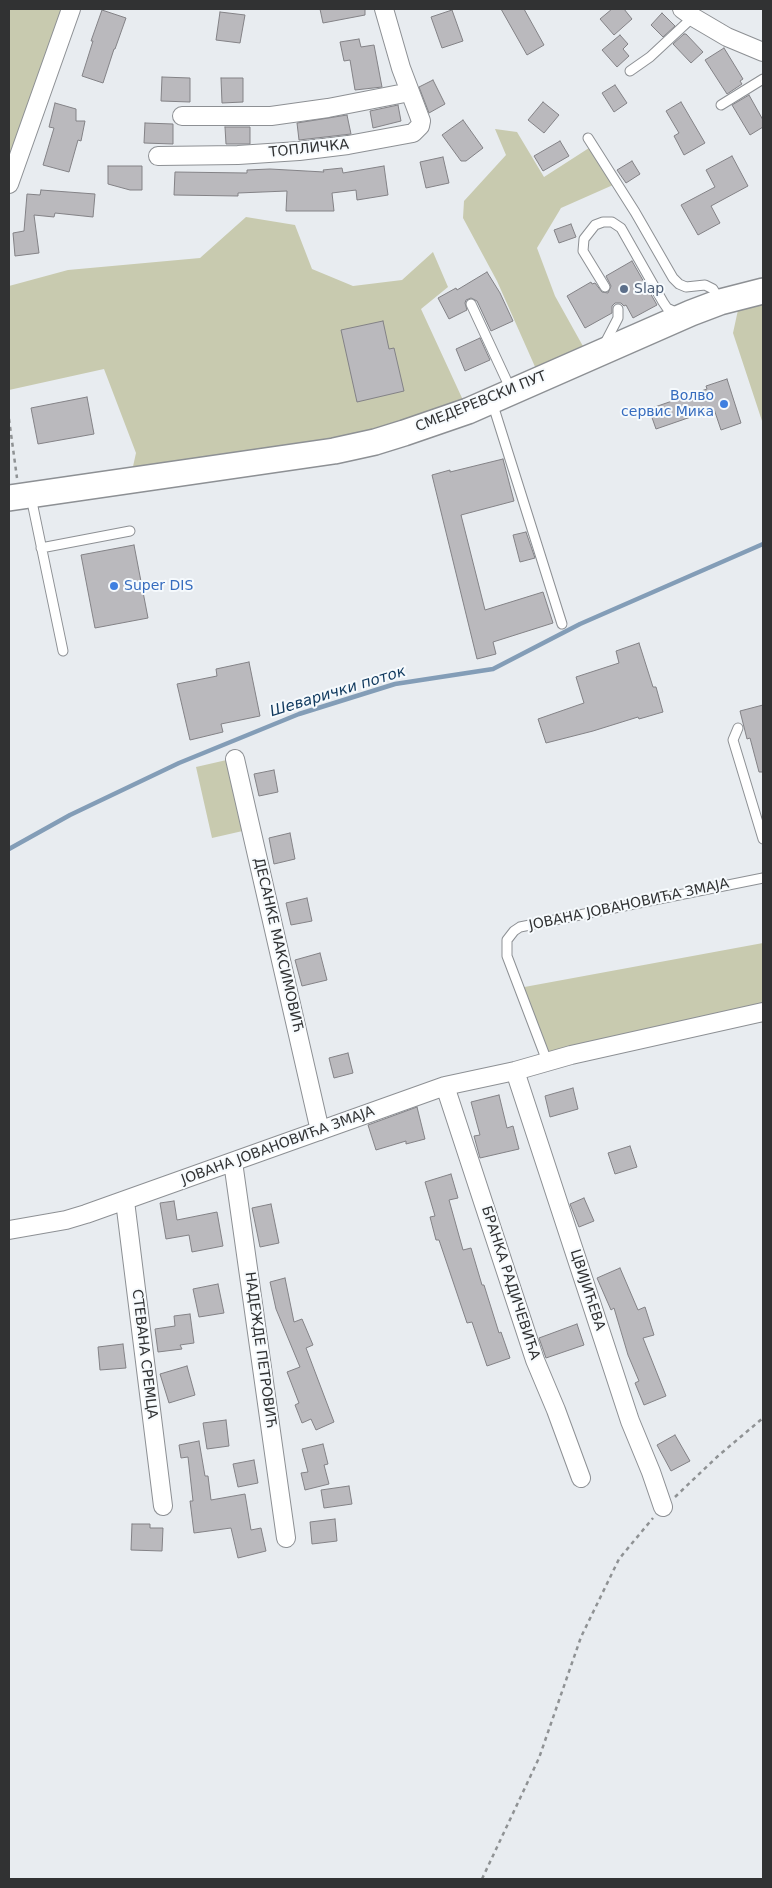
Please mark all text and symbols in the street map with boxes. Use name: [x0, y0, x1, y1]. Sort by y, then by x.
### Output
street label: ТОПЛИЧКА: [268, 136, 350, 162]
place label: Slap: [634, 281, 664, 297]
marker: Slap: [618, 283, 630, 295]
street label: СМЕДЕРЕВСКИ ПУТ: [413, 368, 549, 436]
place label: Волво сервис Мика: [621, 388, 714, 421]
marker: Волво сервис Мика: [718, 398, 730, 410]
place label: Super DIS: [124, 578, 193, 594]
marker: Super DIS: [108, 580, 120, 592]
water label: Шеварички поток: [268, 663, 408, 721]
street label: ДЕСАНКЕ МАКСИМОВИЋ: [250, 856, 306, 1034]
street label: ЈОВАНА ЈОВАНОВИЋА ЗМАЈА: [527, 876, 731, 934]
street label: ЈОВАНА ЈОВАНОВИЋА ЗМАЈА: [179, 1103, 377, 1189]
street label: БРАНКА РАДИЧЕВИЋА: [477, 1204, 543, 1362]
street label: ЦВИЈИЋЕВА: [566, 1247, 608, 1333]
street label: НАДЕЖДЕ ПЕТРОВИЋ: [241, 1271, 279, 1429]
street label: СТЕВАНА СРЕМЦА: [128, 1288, 160, 1420]

